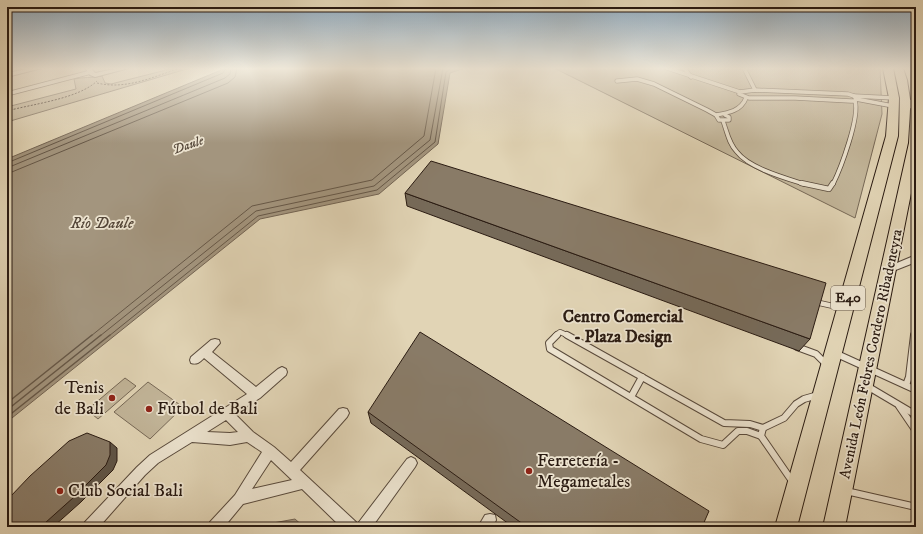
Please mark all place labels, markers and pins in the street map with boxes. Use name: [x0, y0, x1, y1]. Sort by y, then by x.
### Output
place label: Tenis de Bali: [55, 377, 104, 420]
marker: Tenis de Bali: [107, 393, 117, 403]
place label: Fútbol de Bali: [157, 398, 258, 420]
marker: Fútbol de Bali: [144, 404, 154, 414]
place label: Ferretería - Megametales: [537, 450, 630, 493]
marker: Ferretería - Megametales: [524, 466, 534, 476]
place label: Club Social Bali: [68, 480, 183, 502]
marker: Club Social Bali: [55, 486, 65, 496]

